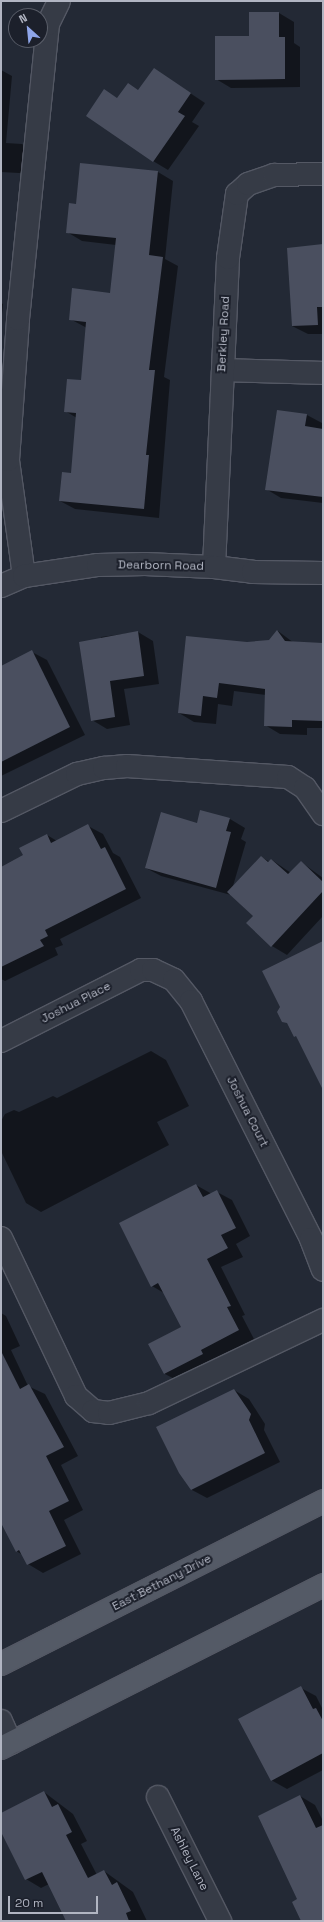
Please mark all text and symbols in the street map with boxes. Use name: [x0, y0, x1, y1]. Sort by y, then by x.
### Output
north arrow: [8, 8, 48, 48]
text: N: [17, 10, 29, 26]
street label: Berkley Road: [215, 296, 233, 372]
street label: Dearborn Road: [118, 558, 204, 574]
street label: Joshua Place: [39, 979, 113, 1027]
street label: Joshua Court: [223, 1074, 271, 1150]
street label: East Bethany Drive: [110, 1552, 214, 1614]
street label: Ashley Lane: [167, 1825, 211, 1893]
scale bar: [10, 1888, 100, 1914]
text: 20 m: [15, 1895, 43, 1911]

